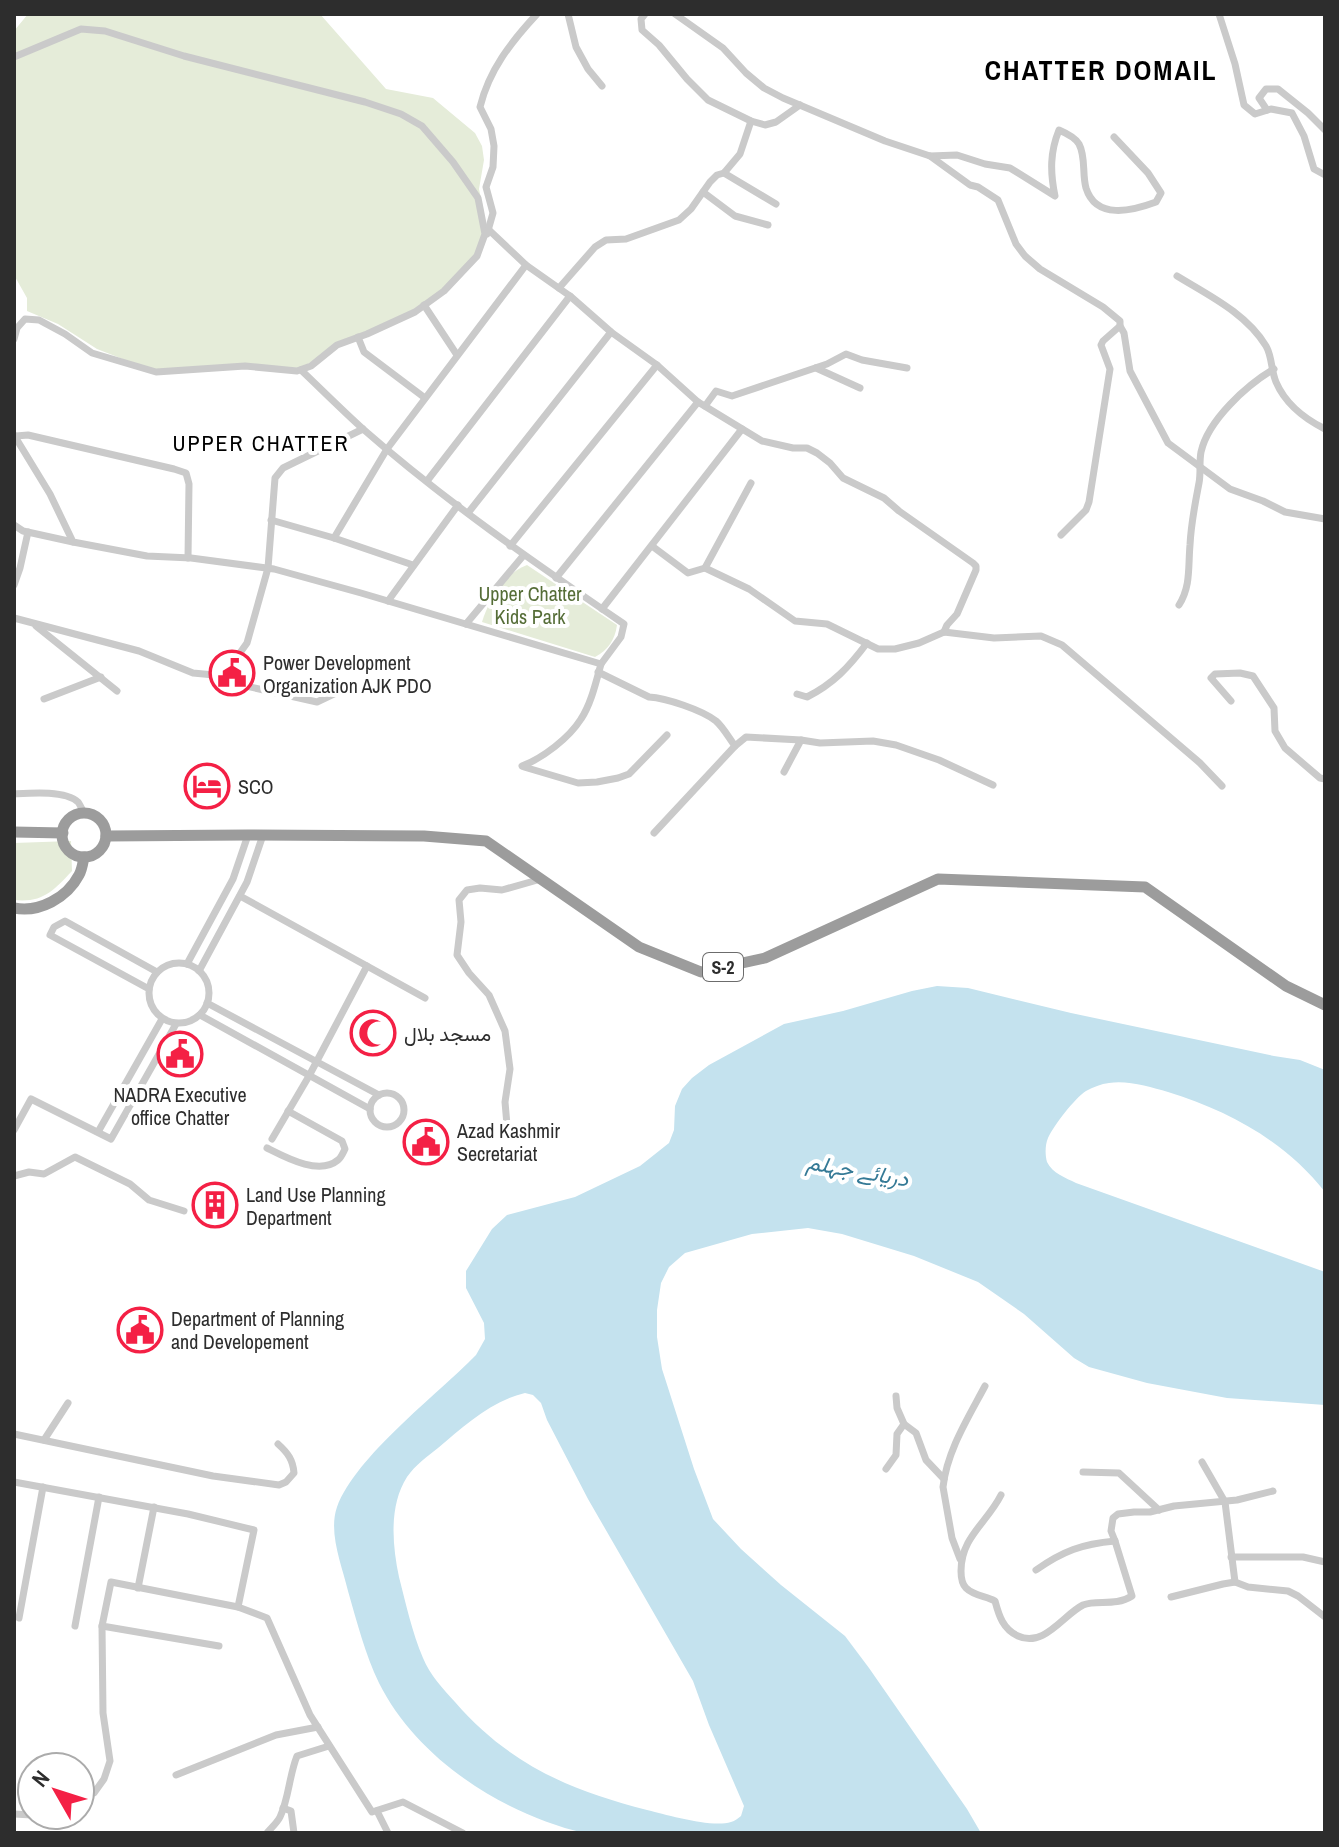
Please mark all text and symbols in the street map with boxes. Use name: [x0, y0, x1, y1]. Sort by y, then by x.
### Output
district label: CHATTER DOMAIL: [985, 51, 1217, 89]
district label: UPPER CHATTER: [172, 428, 350, 458]
park label: Upper Chatter Kids Park: [479, 580, 582, 630]
public building icon: Power Development Organization AJK PDO: [208, 649, 256, 697]
place label: Power Development Organization AJK PDO: [263, 649, 432, 699]
hotel icon: SCO: [183, 762, 231, 810]
place label: SCO: [238, 773, 274, 800]
road number: S-2: [703, 953, 743, 981]
mosque icon: مسجد بلال: [349, 1009, 397, 1057]
place label: مسجد بلال: [404, 1020, 491, 1047]
public building icon: NADRA Executive office Chatter: [156, 1030, 204, 1078]
place label: NADRA Executive office Chatter: [113, 1081, 247, 1131]
place label: Azad Kashmir Secretariat: [456, 1117, 561, 1167]
public building icon: Azad Kashmir Secretariat: [402, 1118, 450, 1166]
water label: دریائے جہلم: [804, 1146, 912, 1194]
building icon: Land Use Planning Department: [191, 1181, 239, 1229]
place label: Land Use Planning Department: [246, 1181, 386, 1231]
place label: Department of Planning and Developement: [171, 1305, 344, 1355]
public building icon: Department of Planning and Developement: [116, 1306, 164, 1354]
north arrow: [16, 1751, 96, 1831]
text: N: [25, 1764, 56, 1793]

